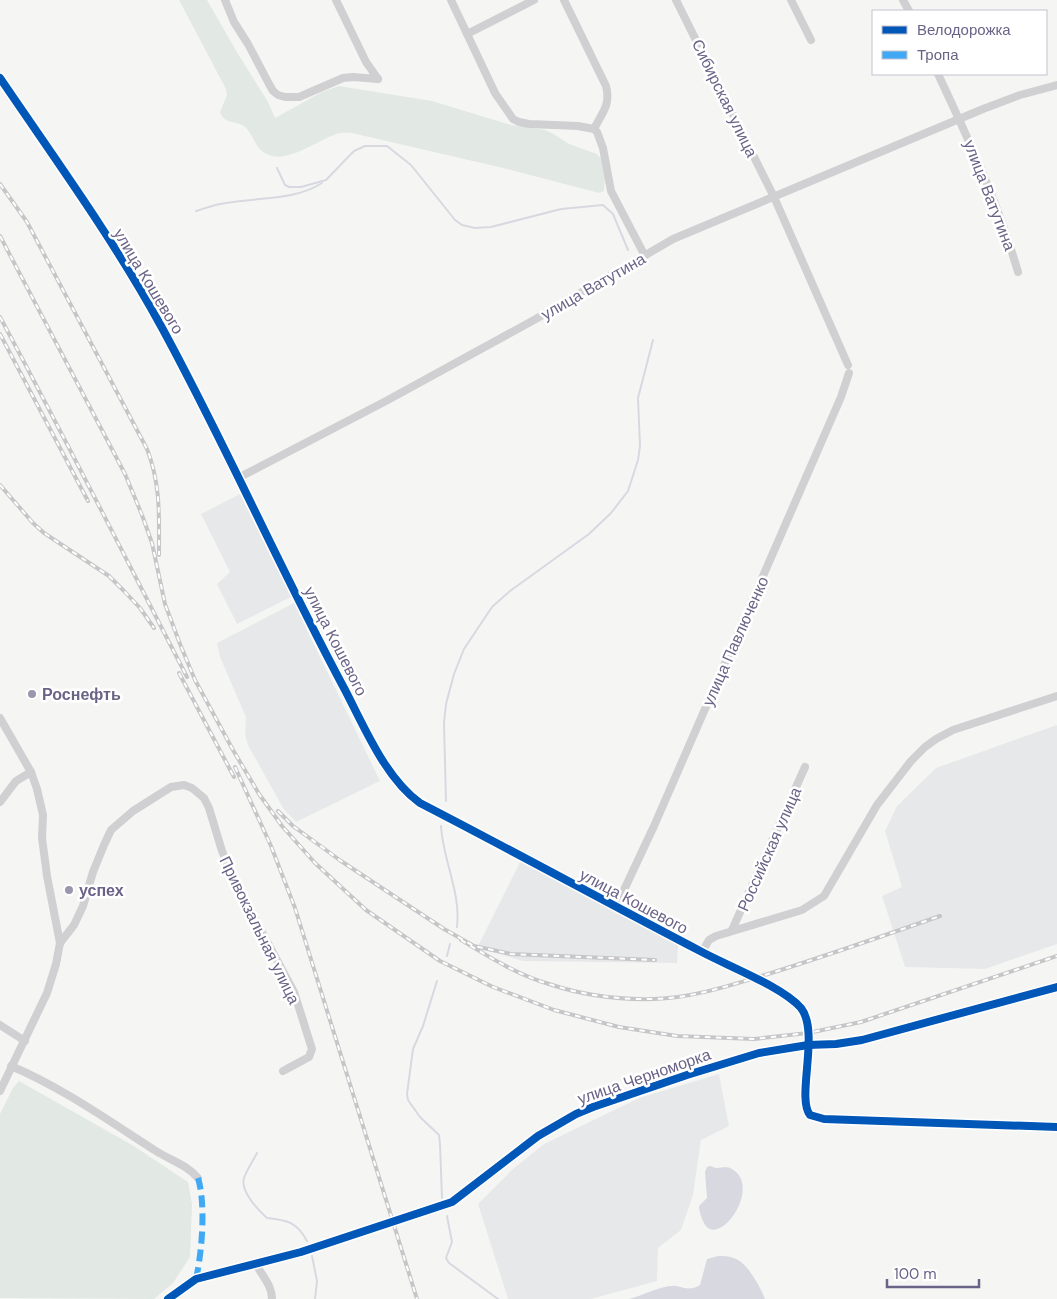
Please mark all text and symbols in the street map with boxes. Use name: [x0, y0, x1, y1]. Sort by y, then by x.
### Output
legend: [872, 10, 1047, 75]
text: Велодорожка: [917, 20, 1011, 40]
street label: Сибирская улица: [687, 36, 762, 161]
text: Тропа: [917, 45, 959, 65]
street label: улица Ватутина: [959, 137, 1020, 254]
street label: улица Кошевого: [109, 225, 188, 338]
street label: улица Ватутина: [537, 248, 649, 325]
street label: улица Павлюченко: [697, 573, 774, 709]
street label: улица Кошевого: [299, 583, 372, 699]
place label: Роснефть: [42, 684, 121, 705]
marker: Роснефть: [26, 688, 38, 700]
street label: Российская улица: [733, 784, 806, 915]
street label: Привокзальная улица: [215, 853, 305, 1008]
street label: улица Кошевого: [576, 864, 692, 939]
place label: успех: [79, 880, 124, 901]
marker: успех: [63, 884, 75, 896]
street label: улица Черноморка: [575, 1044, 714, 1109]
scale bar: [887, 1256, 980, 1288]
text: 100 m: [894, 1264, 937, 1284]

